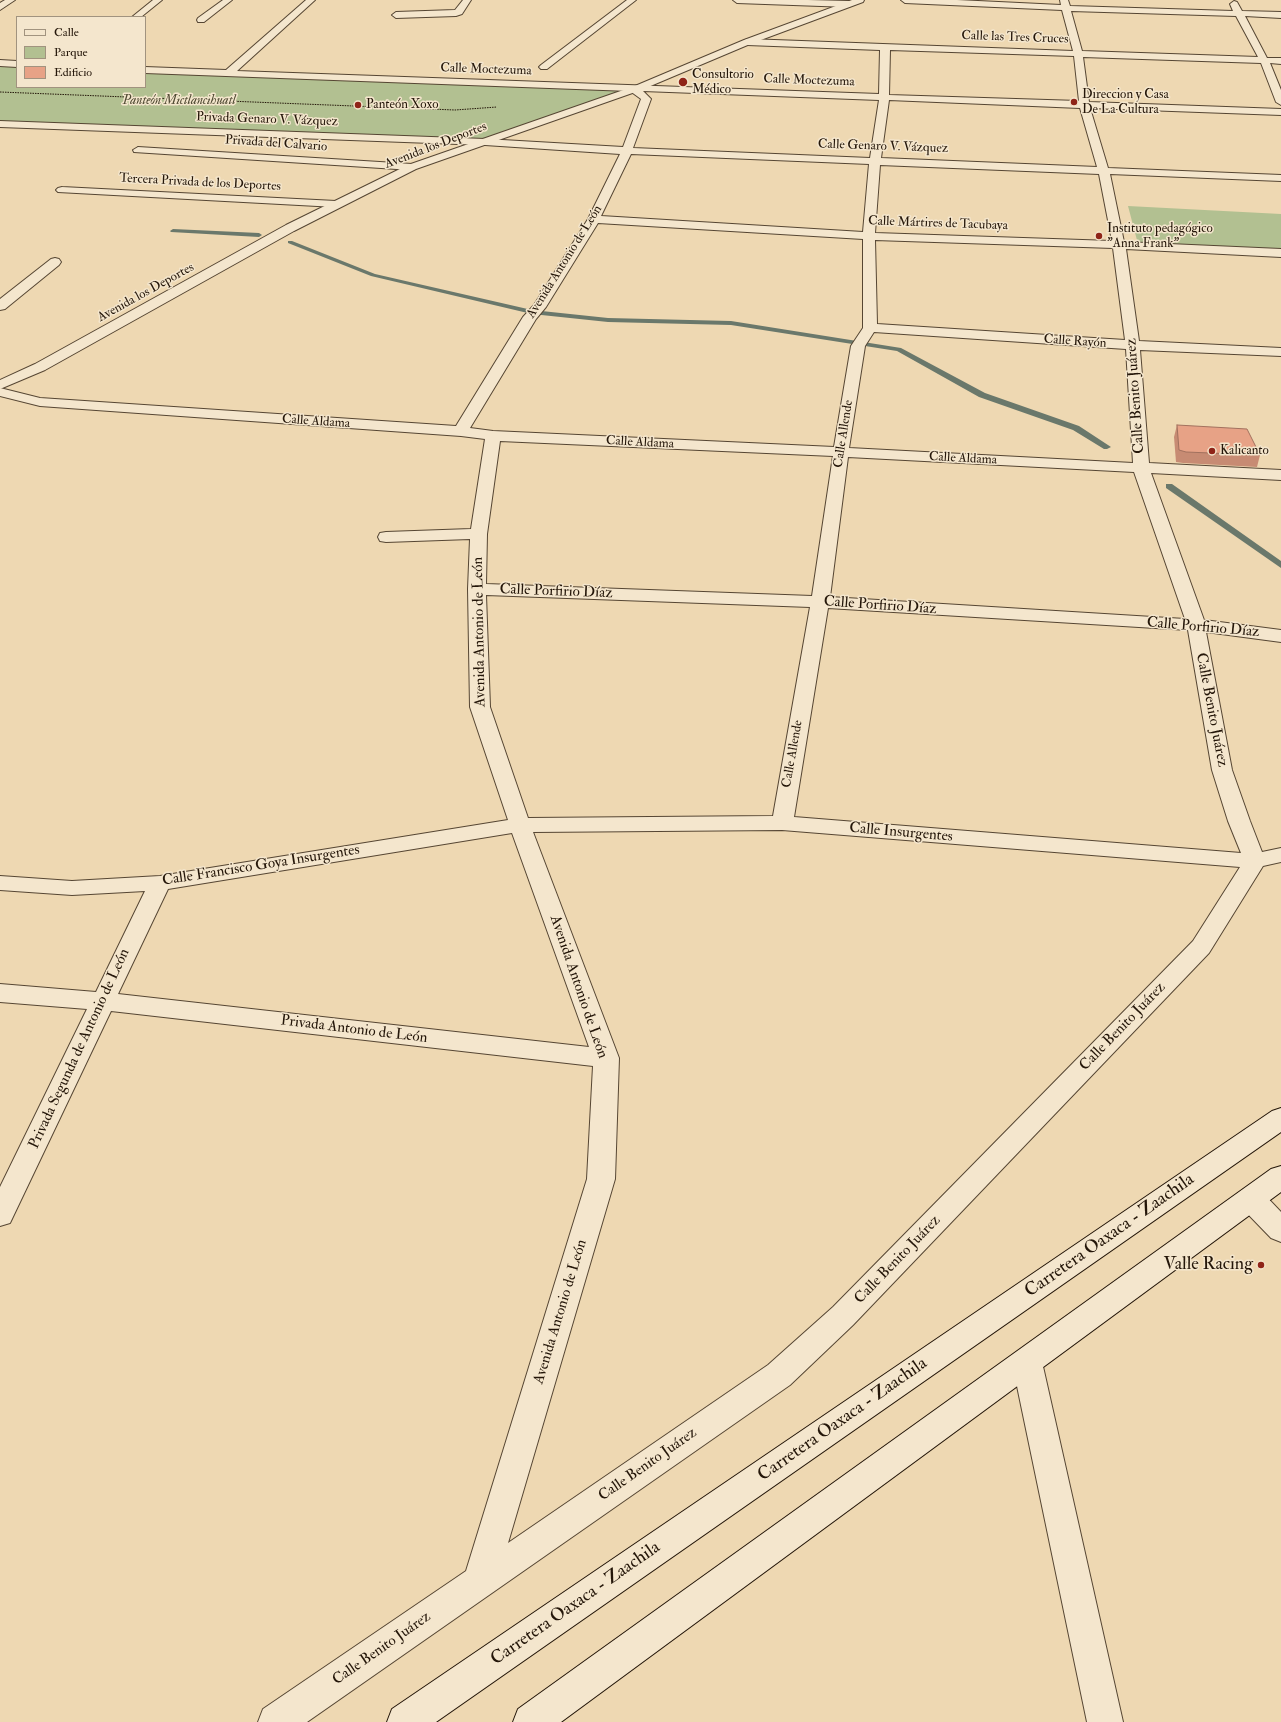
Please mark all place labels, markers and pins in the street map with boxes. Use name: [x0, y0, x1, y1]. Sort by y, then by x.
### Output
place label: Consultorio Médico: [692, 67, 754, 98]
marker: Consultorio Médico: [677, 76, 689, 88]
place label: Direccion y Casa De La Cultura: [1082, 87, 1169, 118]
place label: Panteón Xoxo: [366, 97, 438, 113]
marker: Direccion y Casa De La Cultura: [1069, 97, 1079, 107]
marker: Panteón Xoxo: [353, 100, 363, 110]
place label: Instituto pedagógico "Anna Frank": [1107, 221, 1213, 252]
marker: Instituto pedagógico "Anna Frank": [1094, 231, 1104, 241]
place label: Kalicanto: [1220, 443, 1269, 459]
marker: Kalicanto: [1207, 446, 1217, 456]
place label: Valle Racing: [1163, 1254, 1253, 1276]
marker: Valle Racing: [1256, 1260, 1266, 1270]

